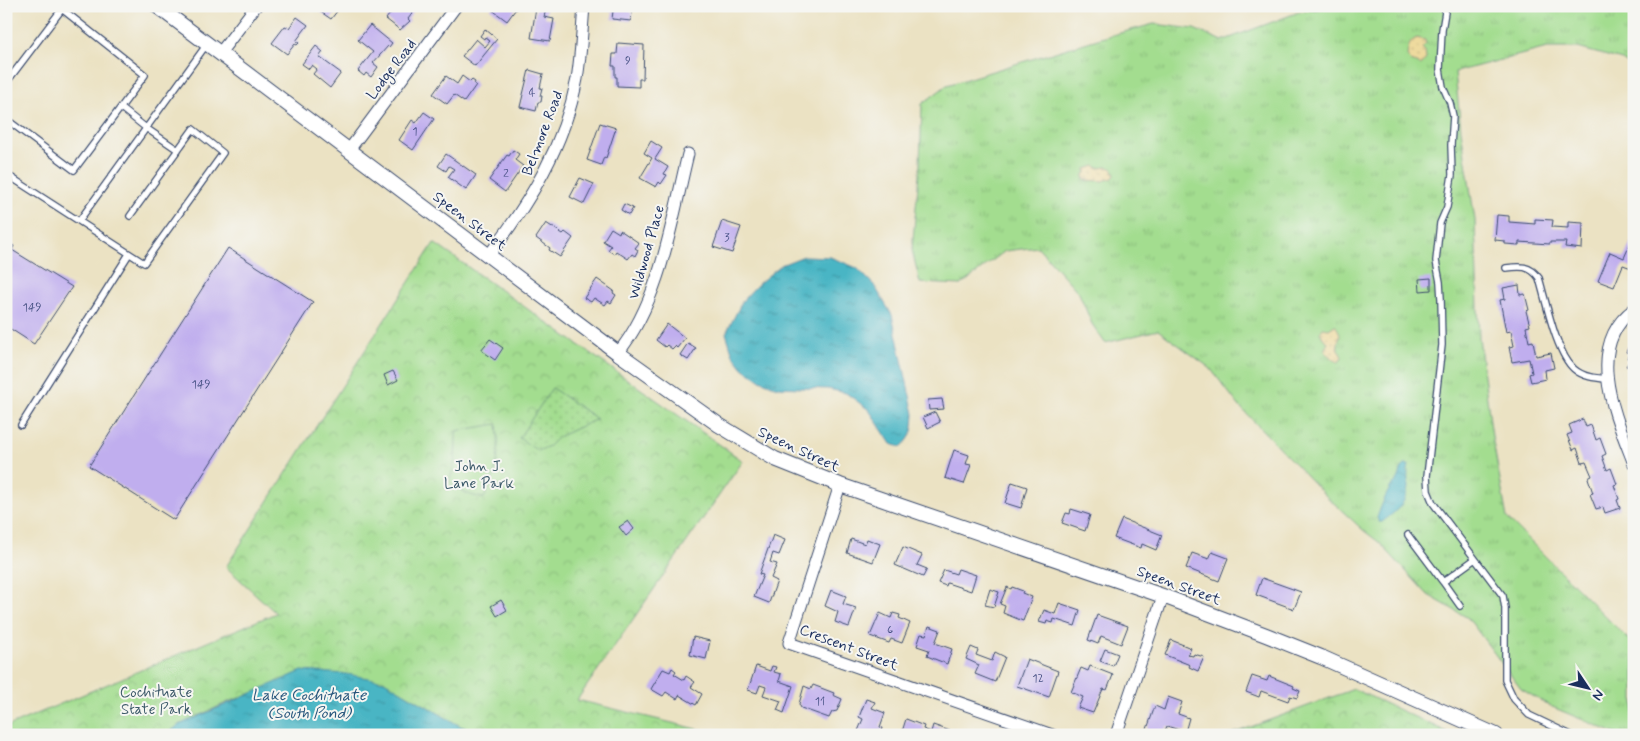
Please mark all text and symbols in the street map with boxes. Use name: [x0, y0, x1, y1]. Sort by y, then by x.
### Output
street label: Lodge Road: [362, 35, 422, 105]
house number: 9: [625, 53, 631, 69]
house number: 4: [529, 85, 536, 101]
street label: Belmore Road: [518, 88, 568, 179]
house number: 1: [412, 124, 418, 140]
house number: 2: [503, 166, 509, 182]
street label: Speen Street: [428, 187, 511, 256]
street label: Wildwood Place: [624, 203, 670, 302]
house number: 3: [724, 230, 730, 246]
house number: 149: [23, 300, 41, 316]
house number: 149: [192, 377, 210, 393]
street label: Speen Street: [755, 422, 843, 478]
park label: John J. Lane Park: [444, 457, 514, 494]
street label: Speen Street: [1134, 562, 1223, 610]
street label: Crescent Street: [796, 620, 901, 676]
house number: 6: [887, 622, 893, 638]
north arrow: [1562, 664, 1612, 714]
house number: 12: [1032, 671, 1044, 687]
park label: Cochituate State Park: [120, 683, 193, 720]
water label: Lake Cochituate (South Pond): [252, 685, 367, 724]
text: N: [1588, 686, 1608, 704]
house number: 11: [815, 694, 825, 710]

